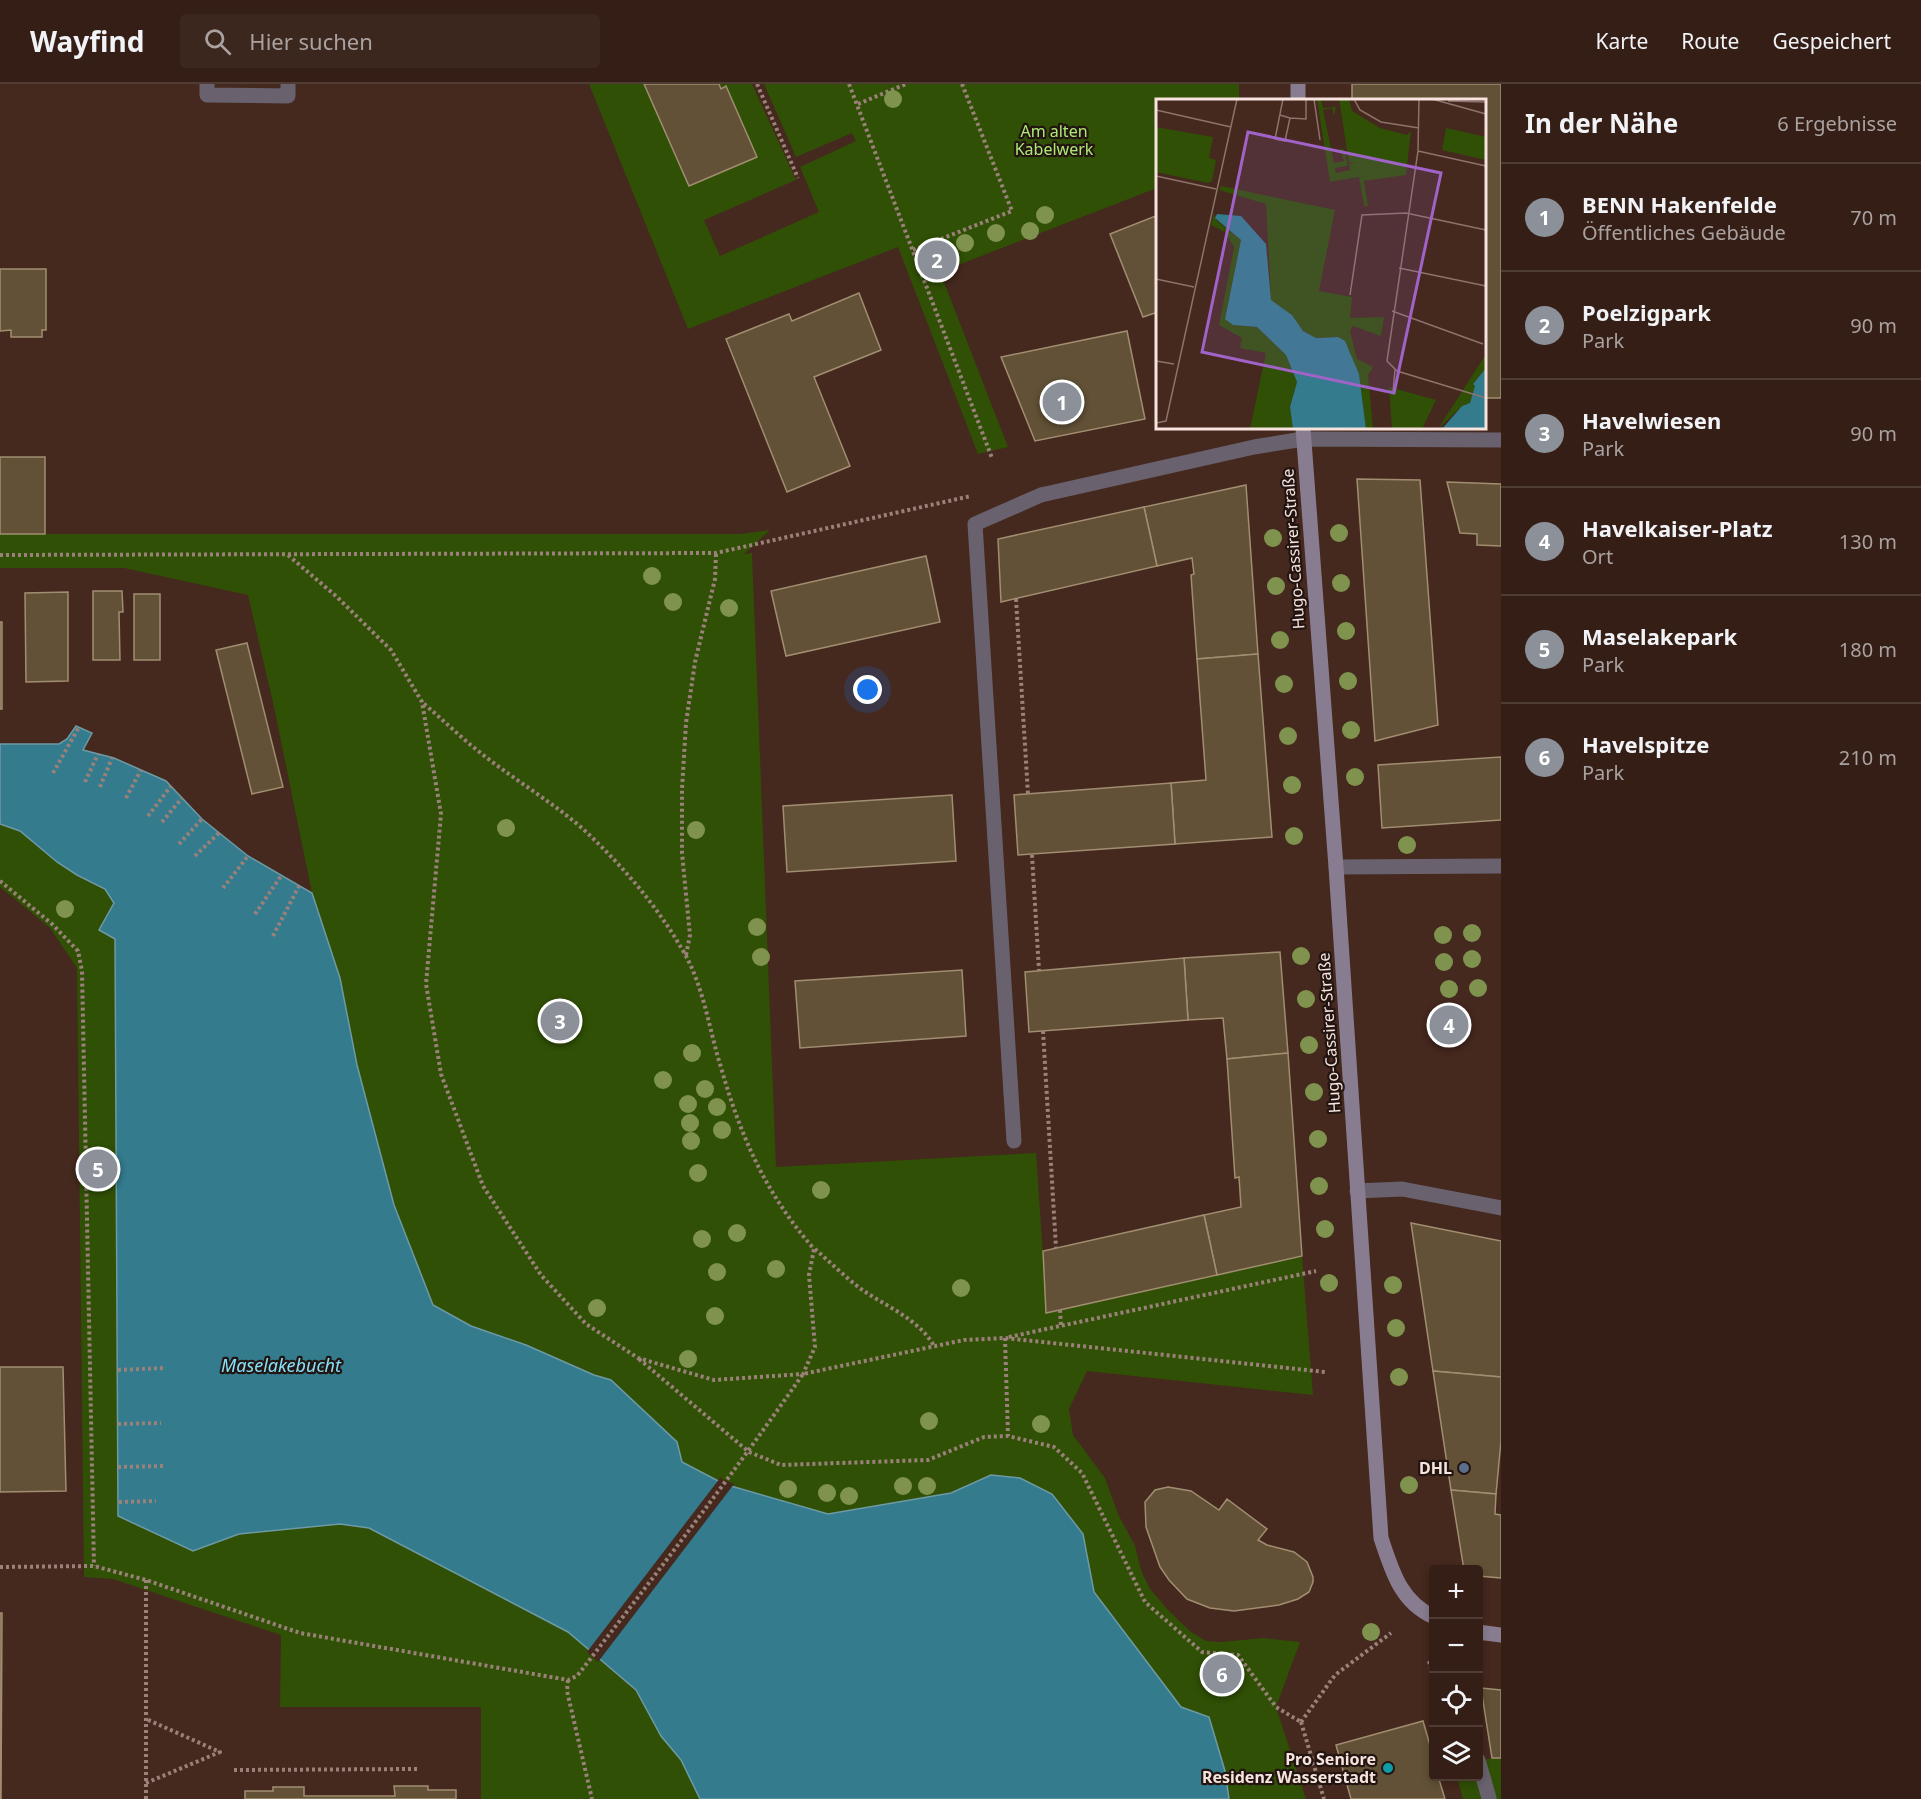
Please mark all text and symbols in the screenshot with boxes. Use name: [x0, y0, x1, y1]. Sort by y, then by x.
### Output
search box: [180, 14, 600, 68]
text: Wayfind: [30, 22, 144, 60]
icon: search: [201, 25, 234, 58]
text: Hier suchen: [249, 26, 373, 56]
text: Karte: [1595, 27, 1648, 55]
text: Route: [1681, 27, 1739, 55]
text: Gespeichert: [1772, 27, 1891, 55]
inset map: [1156, 99, 1486, 429]
text: In der Nähe: [1525, 105, 1678, 141]
text: 6 Ergebnisse: [1777, 110, 1897, 137]
park label: Am alten Kabelwerk: [1015, 120, 1094, 160]
text: BENN Hakenfelde: [1582, 189, 1777, 219]
text: 1: [1539, 204, 1550, 231]
text: 70 m: [1850, 204, 1897, 231]
text: Öffentliches Gebäude: [1582, 219, 1786, 246]
pin: 2: [918, 238, 956, 282]
text: Poelzigpark: [1582, 297, 1711, 327]
text: 2: [1539, 312, 1550, 339]
text: 90 m: [1850, 312, 1897, 339]
text: Park: [1582, 327, 1624, 354]
pin: 1: [1042, 380, 1082, 424]
text: Havelwiesen: [1582, 405, 1721, 435]
text: 3: [1539, 420, 1550, 447]
text: 90 m: [1850, 420, 1897, 447]
text: Park: [1582, 435, 1624, 462]
street label: Hugo-Cassirer-Straße: [1276, 468, 1310, 630]
text: Havelkaiser-Platz: [1582, 513, 1773, 543]
text: 4: [1539, 528, 1550, 555]
text: 130 m: [1839, 528, 1897, 555]
text: Ort: [1582, 543, 1613, 570]
text: Maselakepark: [1582, 621, 1737, 651]
text: 5: [1539, 636, 1550, 663]
text: 180 m: [1839, 636, 1897, 663]
text: Park: [1582, 651, 1624, 678]
your location: [853, 675, 882, 704]
text: Havelspitze: [1582, 729, 1709, 759]
text: 6: [1539, 744, 1550, 771]
text: 210 m: [1839, 744, 1897, 771]
text: Park: [1582, 759, 1624, 786]
street label: Hugo-Cassirer-Straße: [1312, 952, 1346, 1114]
pin: 3: [540, 998, 580, 1044]
pin: 4: [1430, 1002, 1468, 1048]
pin: 5: [78, 1146, 118, 1192]
water label: Maselakebucht: [221, 1353, 342, 1377]
place label: DHL: [1419, 1457, 1452, 1479]
marker: DHL: [1457, 1461, 1471, 1475]
map controls: [1429, 1565, 1483, 1781]
button: +: [1429, 1565, 1483, 1619]
button: −: [1429, 1619, 1483, 1673]
pin: 6: [1202, 1652, 1242, 1696]
button: locate: [1429, 1673, 1483, 1727]
button: layers: [1429, 1727, 1483, 1781]
place label: Pro Seniore Residenz Wasserstadt: [1202, 1748, 1376, 1788]
marker: Pro Seniore Residenz Wasserstadt: [1381, 1761, 1395, 1775]

